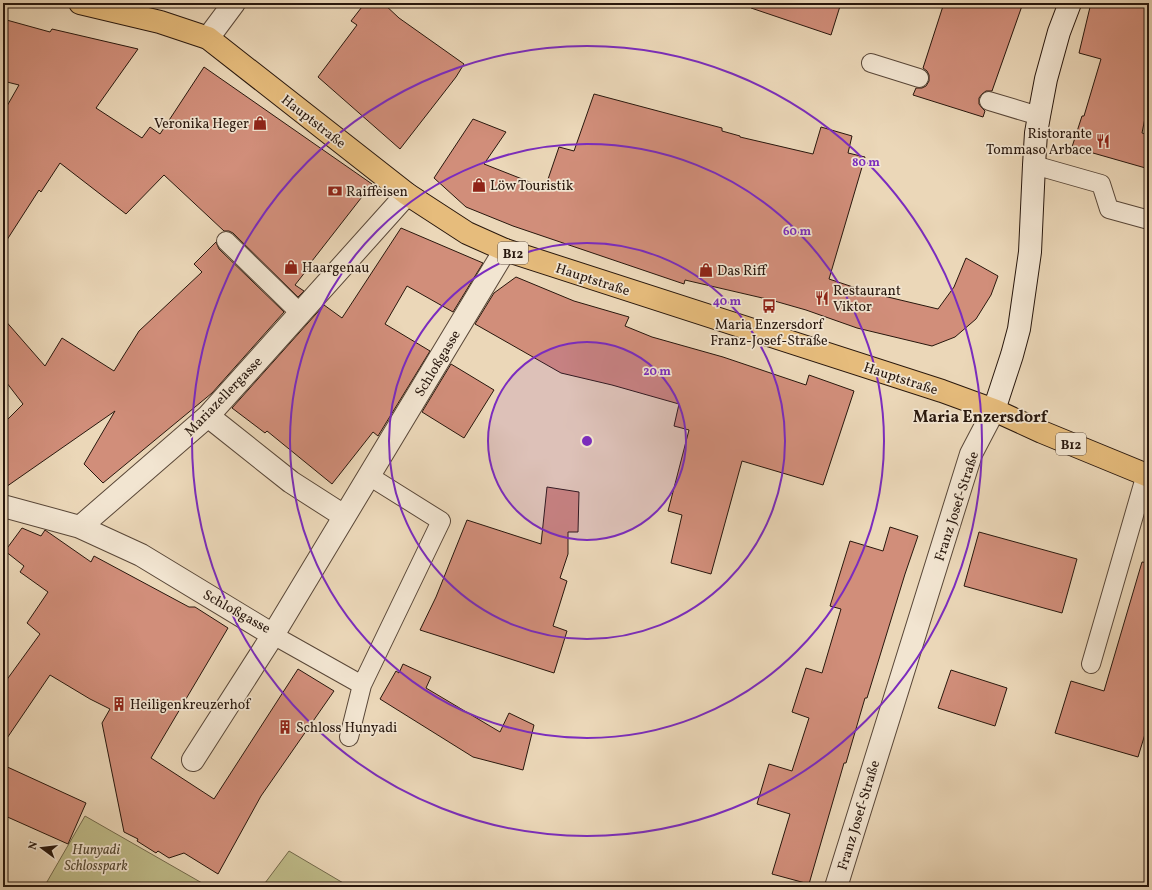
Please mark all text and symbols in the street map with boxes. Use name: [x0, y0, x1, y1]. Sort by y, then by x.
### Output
street label: Hauptstraße: [277, 91, 350, 154]
place label: Veronika Heger: [154, 115, 249, 134]
shop icon: Veronika Heger: [252, 115, 268, 131]
place label: Ristorante Tommaso Arbace: [986, 125, 1092, 160]
restaurant icon: Ristorante Tommaso Arbace: [1095, 133, 1111, 149]
text: 80 m: [852, 155, 880, 171]
shop icon: Löw Touristik: [471, 177, 487, 193]
place label: Löw Touristik: [490, 177, 574, 196]
bank icon: Raiffeisen: [327, 183, 343, 199]
place label: Raiffeisen: [346, 183, 408, 202]
text: 60 m: [783, 224, 811, 240]
road number: B12: [498, 242, 528, 264]
shop icon: Haargenau: [283, 259, 299, 275]
place label: Haargenau: [302, 259, 369, 278]
street label: Hauptstraße: [553, 259, 632, 301]
shop icon: Das Riff: [698, 262, 714, 278]
place label: Das Riff: [717, 262, 768, 281]
place label: Restaurant Viktor: [833, 282, 901, 317]
restaurant icon: Restaurant Viktor: [814, 290, 830, 306]
text: 40 m: [713, 294, 742, 310]
bus stop icon: Maria Enzersdorf Franz-Josef-Straße: [761, 298, 777, 314]
place label: Maria Enzersdorf Franz-Josef-Straße: [710, 316, 828, 351]
street label: Schloßgasse: [411, 327, 466, 401]
street label: Mariazellergasse: [181, 353, 267, 441]
street label: Hauptstraße: [861, 358, 940, 400]
text: 20 m: [643, 364, 671, 380]
district label: Maria Enzersdorf: [913, 407, 1049, 429]
road number: B12: [1056, 433, 1086, 455]
centre of rings: [580, 434, 594, 448]
street label: Franz Josef-Straße: [931, 449, 984, 564]
street label: Schloßgasse: [199, 586, 274, 639]
building icon: Heiligenkreuzerhof: [111, 696, 127, 712]
place label: Heiligenkreuzerhof: [130, 696, 251, 715]
building icon: Schloss Hunyadi: [277, 719, 293, 735]
place label: Schloss Hunyadi: [296, 719, 397, 738]
street label: Franz Josef-Straße: [834, 758, 885, 873]
north arrow: [22, 828, 62, 868]
text: N: [26, 840, 42, 852]
park label: Hunyadi Schlosspark: [64, 841, 128, 876]

